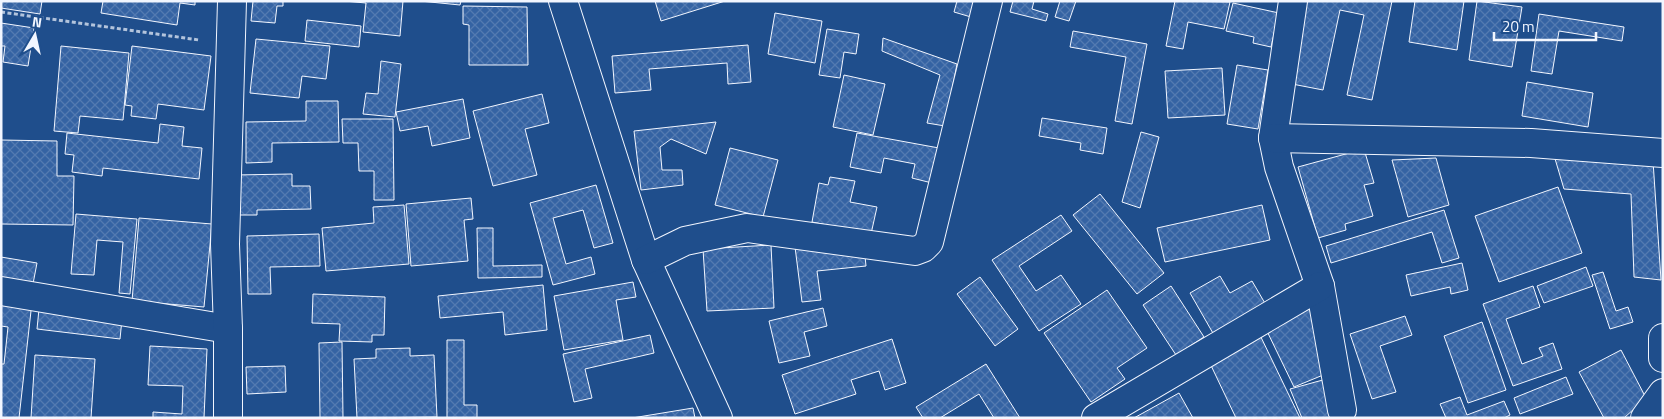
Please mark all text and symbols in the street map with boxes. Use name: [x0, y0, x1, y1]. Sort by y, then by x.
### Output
north arrow: [10, 10, 60, 60]
scale bar: [1494, 10, 1596, 42]
text: N: [31, 11, 44, 33]
text: 20 m: [1502, 15, 1535, 38]

